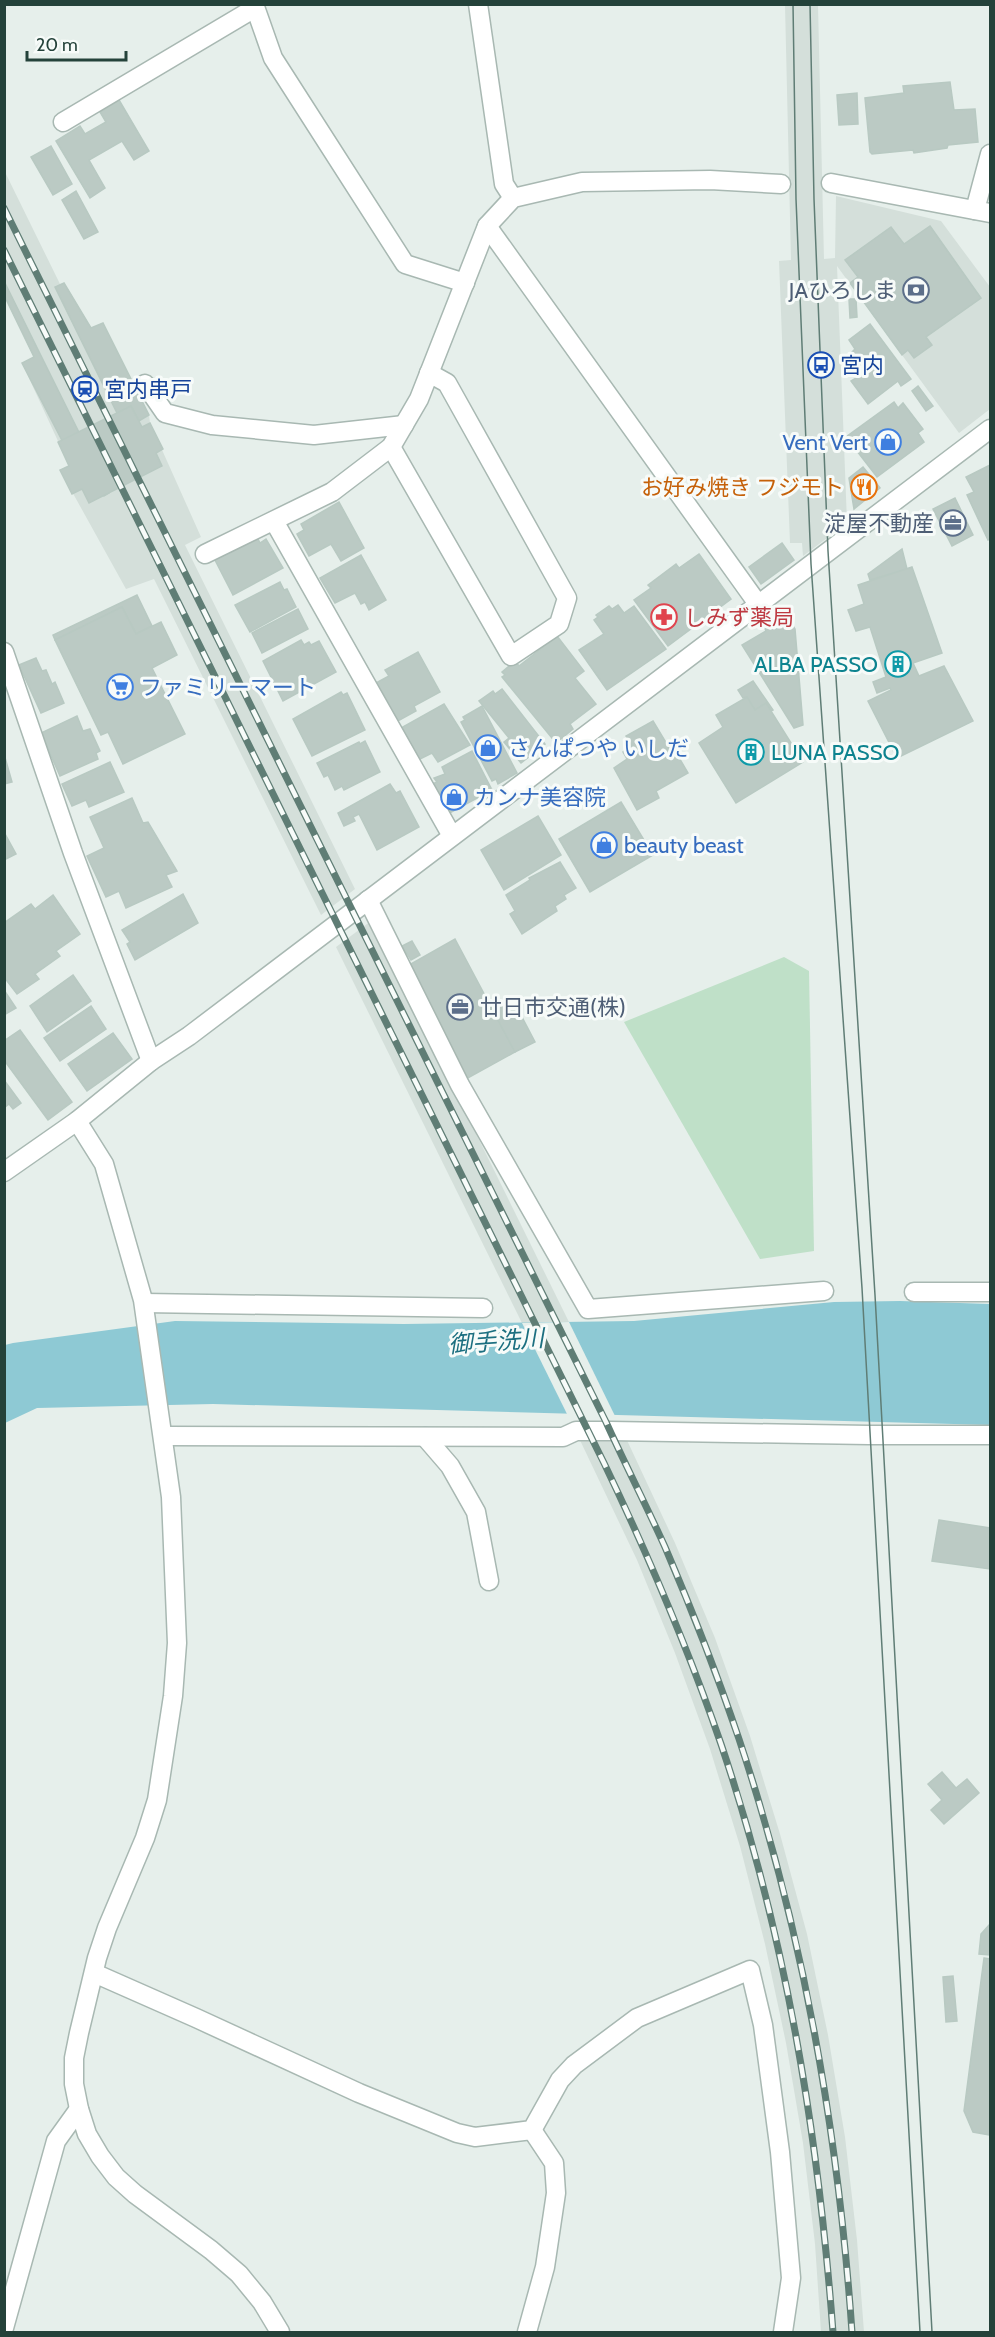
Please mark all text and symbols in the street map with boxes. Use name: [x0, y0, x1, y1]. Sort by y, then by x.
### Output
scale bar: [27, 24, 126, 62]
text: 20 m: [36, 34, 78, 56]
bank icon: JAひろしま: [901, 275, 931, 305]
place label: JAひろしま: [788, 277, 896, 304]
bus stop icon: 宮内: [806, 350, 836, 380]
place label: 宮内: [840, 352, 884, 379]
station icon: 宮内串戸: [70, 374, 100, 404]
place label: 宮内串戸: [104, 376, 192, 403]
shop icon: Vent Vert: [873, 427, 903, 457]
place label: Vent Vert: [782, 429, 869, 456]
restaurant icon: お好み焼き フジモト: [849, 472, 879, 502]
place label: お好み焼き フジモト: [641, 474, 844, 501]
office icon: 淀屋不動産: [938, 508, 968, 538]
place label: 淀屋不動産: [824, 510, 934, 537]
pharmacy icon: しみず薬局: [649, 602, 679, 632]
place label: しみず薬局: [684, 604, 794, 631]
building icon: ALBA PASSO: [883, 649, 913, 679]
place label: ALBA PASSO: [754, 651, 878, 678]
supermarket icon: ファミリーマート: [105, 672, 135, 702]
place label: ファミリーマート: [140, 674, 316, 701]
shop icon: さんぱつや いしだ: [473, 733, 503, 763]
place label: さんぱつや いしだ: [508, 735, 689, 762]
building icon: LUNA PASSO: [736, 737, 766, 767]
place label: LUNA PASSO: [771, 739, 899, 766]
shop icon: カンナ美容院: [439, 782, 469, 812]
place label: カンナ美容院: [474, 784, 606, 811]
shop icon: beauty beast: [589, 830, 619, 860]
place label: beauty beast: [624, 832, 744, 859]
office icon: 廿日市交通(株): [445, 992, 475, 1022]
place label: 廿日市交通(株): [480, 994, 626, 1021]
water label: 御手洗川: [447, 1323, 548, 1359]

